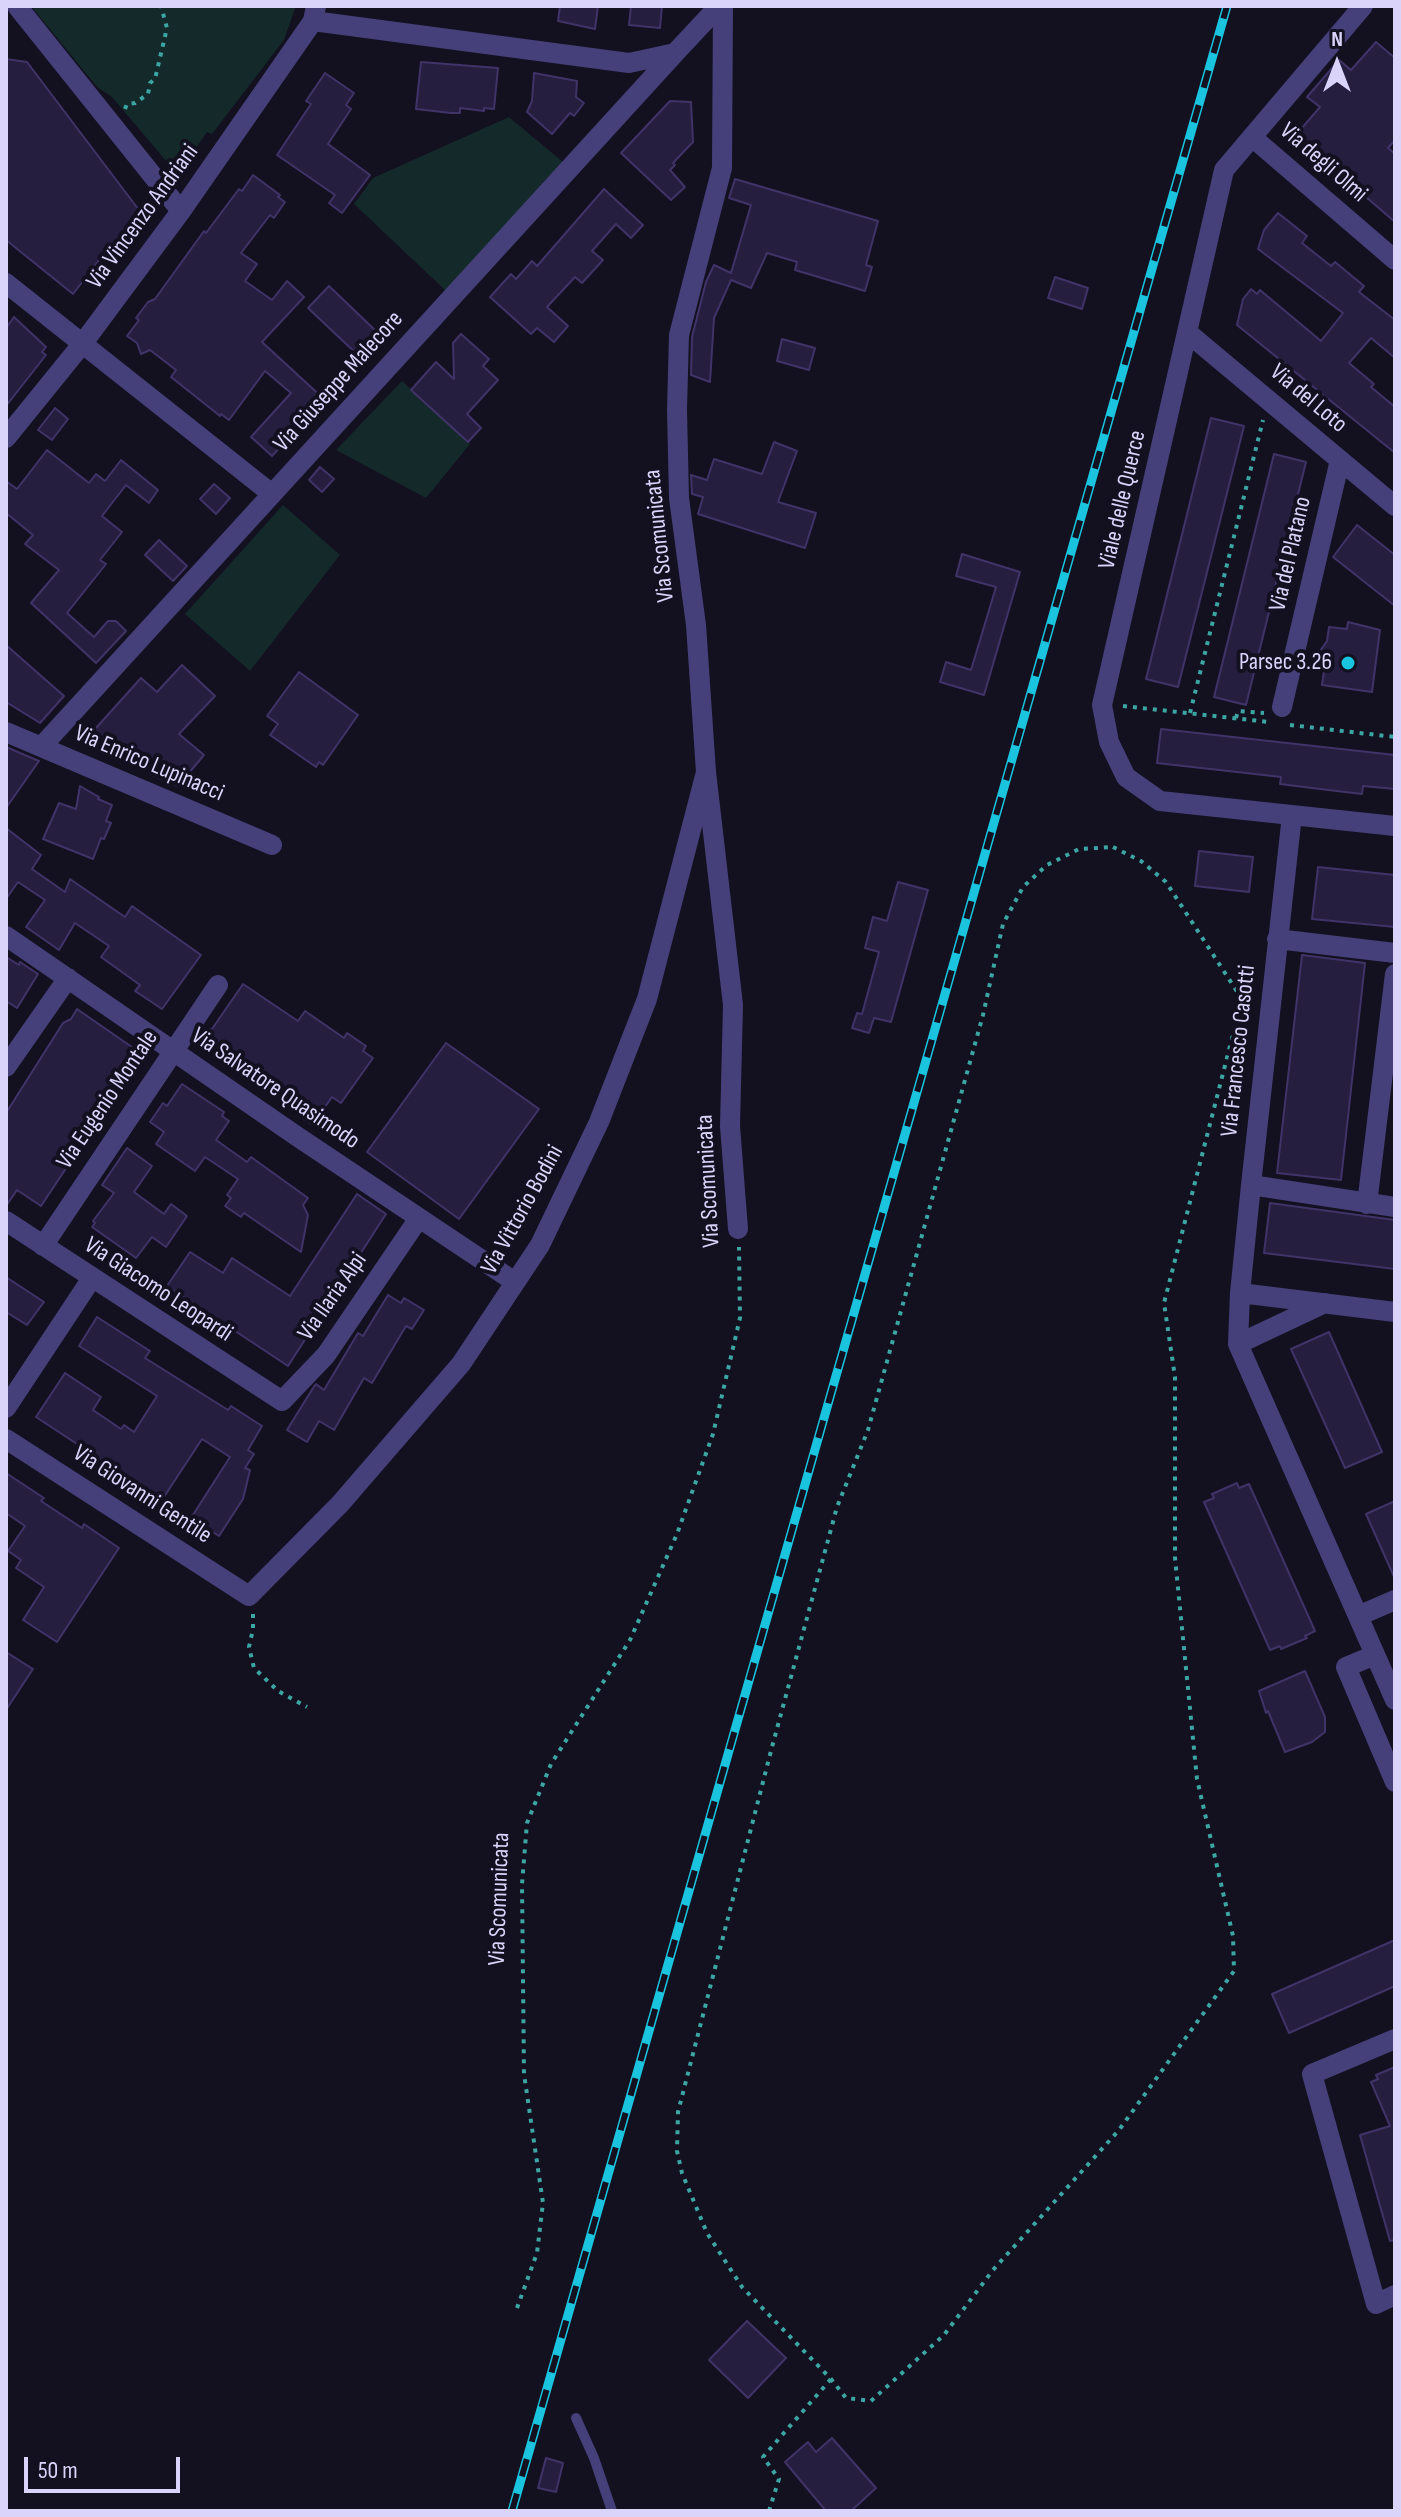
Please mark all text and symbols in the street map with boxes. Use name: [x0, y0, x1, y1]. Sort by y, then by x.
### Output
north arrow: [1297, 24, 1377, 104]
text: N: [1331, 26, 1343, 53]
street label: Via degli Olmi: [1273, 117, 1373, 209]
street label: Via Vincenzo Andriani: [81, 139, 205, 295]
street label: Via Giuseppe Malecore: [268, 306, 410, 458]
street label: Via del Loto: [1264, 358, 1352, 440]
street label: Viale delle Querce: [1093, 428, 1153, 572]
street label: Via Scomunicata: [639, 468, 681, 604]
street label: Via del Platano: [1264, 494, 1318, 614]
place label: Parsec 3.26: [1239, 649, 1332, 677]
marker: Parsec 3.26: [1339, 654, 1357, 672]
street label: Via Enrico Lupinacci: [70, 720, 228, 808]
street label: Via Francesco Casotti: [1216, 964, 1262, 1138]
street label: Via Salvatore Quasimodo: [185, 1022, 365, 1156]
street label: Via Eugenio Montale: [51, 1025, 165, 1175]
street label: Via Scomunicata: [691, 1114, 727, 1248]
street label: Via Vittorio Bodini: [476, 1141, 570, 1279]
street label: Via Giacomo Leopardi: [78, 1231, 238, 1349]
street label: Via Ilaria Alpi: [292, 1247, 374, 1347]
street label: Via Giovanni Gentile: [67, 1439, 217, 1551]
street label: Via Scomunicata: [483, 1832, 517, 1966]
scale bar: [28, 2441, 184, 2491]
text: 50 m: [38, 2456, 78, 2485]

